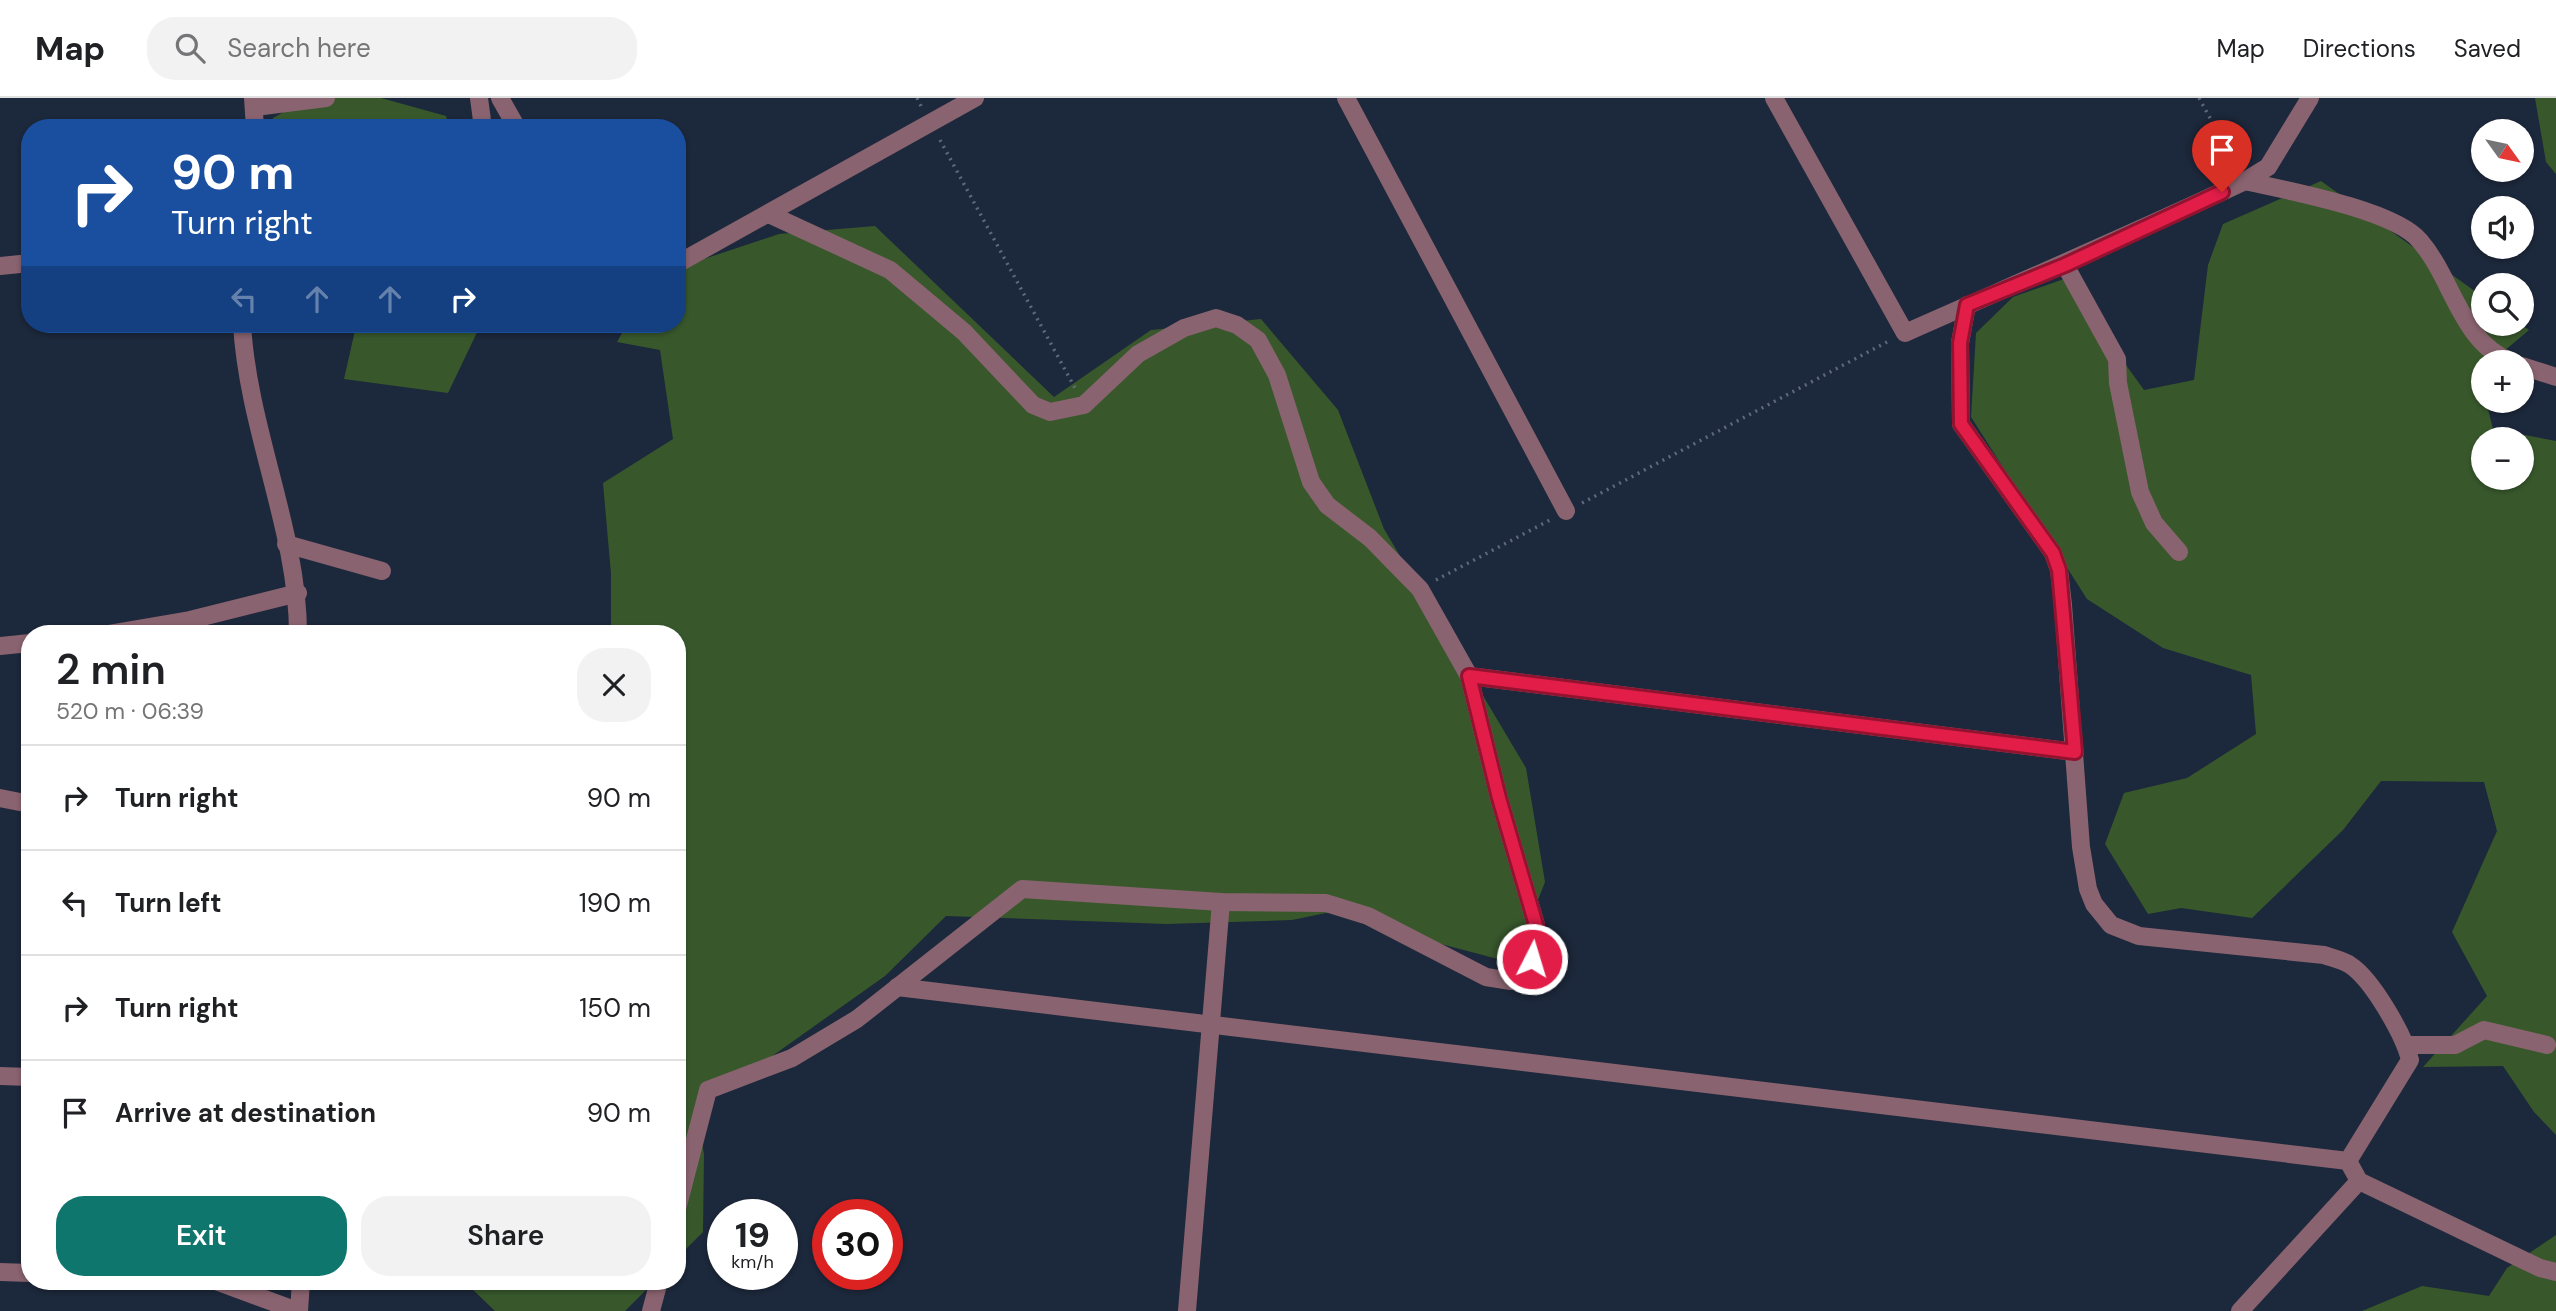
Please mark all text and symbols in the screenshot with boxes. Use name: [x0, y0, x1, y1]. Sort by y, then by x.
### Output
search box: [147, 17, 637, 80]
text: Map: [35, 27, 105, 70]
icon: search: [171, 29, 209, 67]
text: Search here: [227, 31, 371, 65]
text: Map: [2217, 33, 2265, 64]
text: Directions: [2303, 33, 2416, 64]
text: Saved: [2454, 33, 2521, 64]
north arrow: [2471, 119, 2534, 182]
map controls: [2471, 119, 2534, 490]
pin: [2192, 120, 2252, 192]
icon: arrive: [2203, 131, 2241, 169]
text: 90 m: [171, 140, 294, 204]
icon: right: [56, 147, 147, 238]
button: sound: [2471, 196, 2534, 259]
text: Turn right: [171, 202, 313, 244]
button: search: [2471, 273, 2534, 336]
icon: left: [225, 280, 263, 318]
icon: ahead: [298, 280, 336, 318]
icon: ahead: [371, 280, 409, 318]
icon: right: [444, 280, 482, 318]
button: +: [2471, 350, 2534, 413]
button: −: [2471, 427, 2534, 490]
text: 2 min: [56, 642, 166, 697]
button: close: [577, 648, 651, 722]
text: 520 m · 06:39: [56, 696, 204, 726]
icon: right: [56, 779, 94, 817]
text: Turn right: [115, 781, 239, 815]
text: 90 m: [587, 781, 651, 815]
icon: left: [56, 884, 94, 922]
text: Turn left: [115, 886, 222, 920]
text: 190 m: [579, 886, 651, 920]
position arrow: [1495, 922, 1569, 996]
icon: right: [56, 989, 94, 1027]
text: Turn right: [115, 991, 239, 1025]
text: 150 m: [579, 991, 651, 1025]
icon: arrive: [56, 1094, 94, 1132]
text: Arrive at destination: [115, 1096, 376, 1130]
text: 90 m: [587, 1096, 651, 1130]
button: Exit: [56, 1196, 347, 1276]
button: Share: [361, 1196, 651, 1276]
speed limit sign: 30: [812, 1199, 903, 1290]
text: 19: [735, 1212, 770, 1258]
text: km/h: [731, 1250, 774, 1274]

